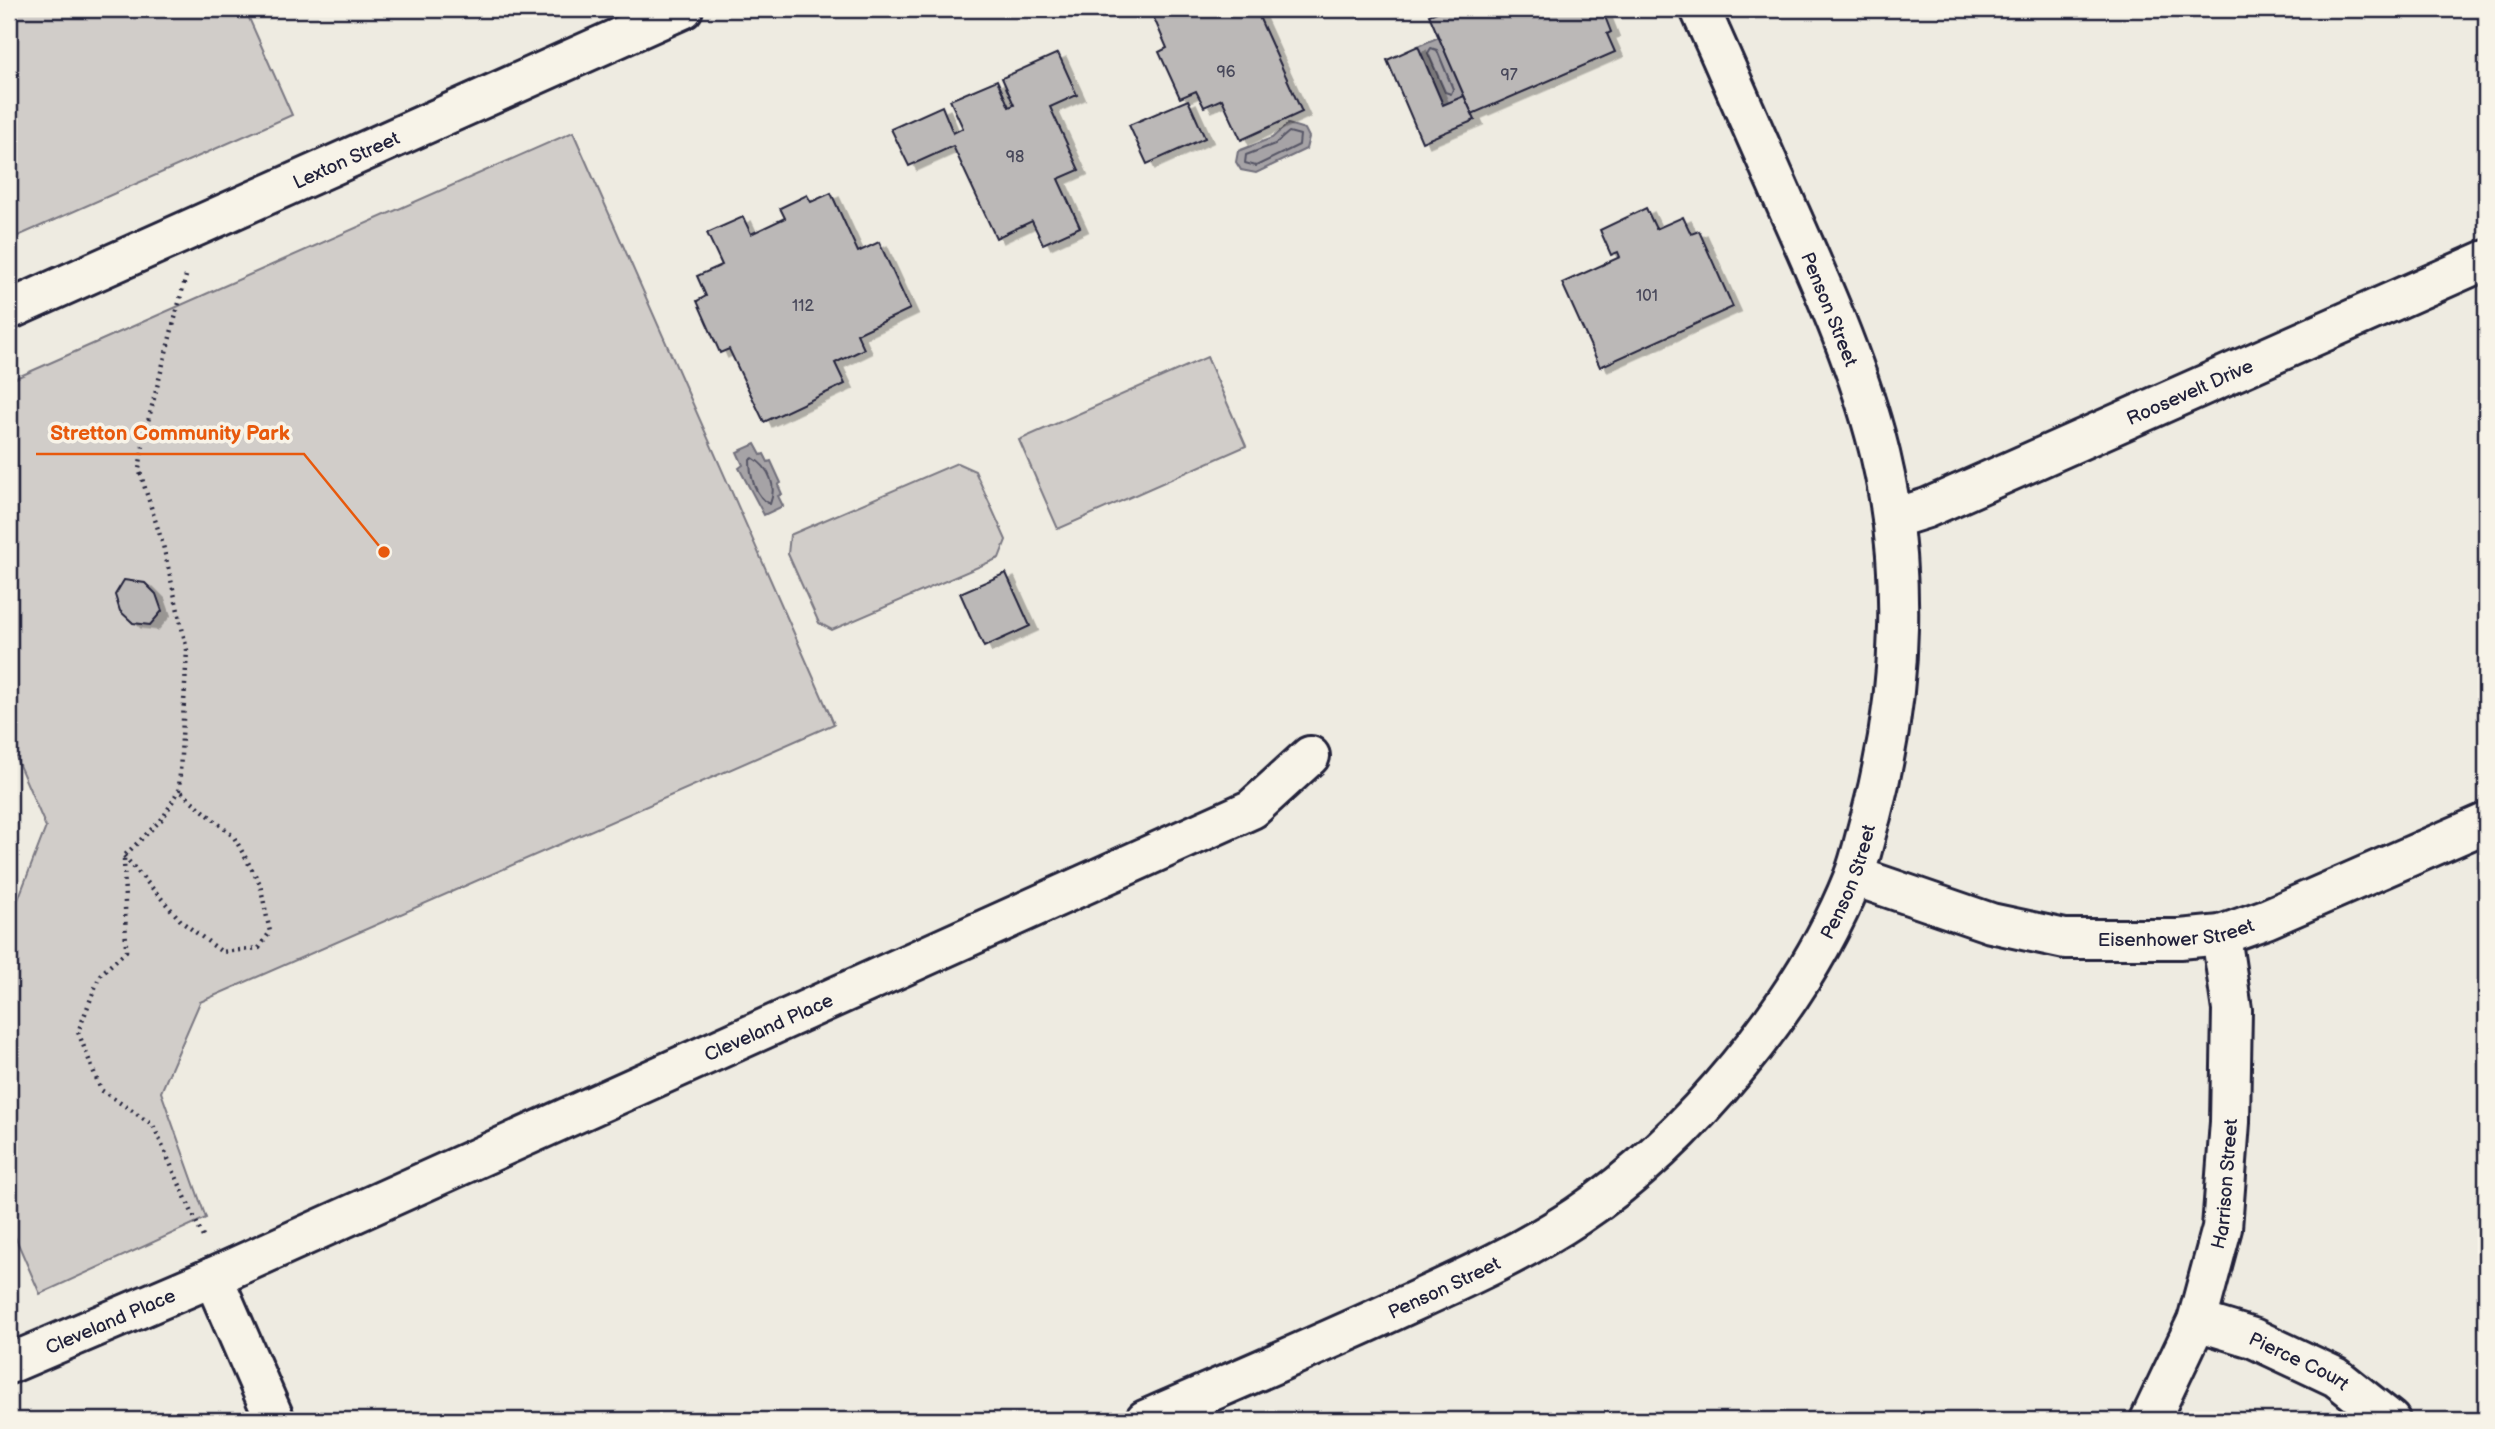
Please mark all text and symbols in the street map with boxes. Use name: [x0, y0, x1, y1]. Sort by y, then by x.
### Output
house number: 96: [1216, 63, 1236, 82]
house number: 97: [1500, 66, 1518, 85]
street label: Lexton Street: [290, 127, 403, 195]
house number: 98: [1006, 148, 1024, 167]
street label: Penson Street: [1795, 249, 1862, 370]
house number: 101: [1636, 287, 1658, 306]
house number: 112: [792, 297, 814, 316]
street label: Roosevelt Drive: [2123, 355, 2257, 431]
callout: Stretton Community Park: [36, 412, 304, 454]
text: Stretton Community Park: [50, 421, 290, 446]
street label: Penson Street: [1816, 822, 1881, 943]
street label: Eisenhower Street: [2098, 914, 2257, 952]
street label: Cleveland Place: [701, 989, 837, 1067]
street label: Harrison Street: [2207, 1118, 2243, 1252]
street label: Penson Street: [1385, 1252, 1505, 1325]
street label: Cleveland Place: [42, 1284, 179, 1360]
street label: Pierce Court: [2245, 1328, 2353, 1396]

